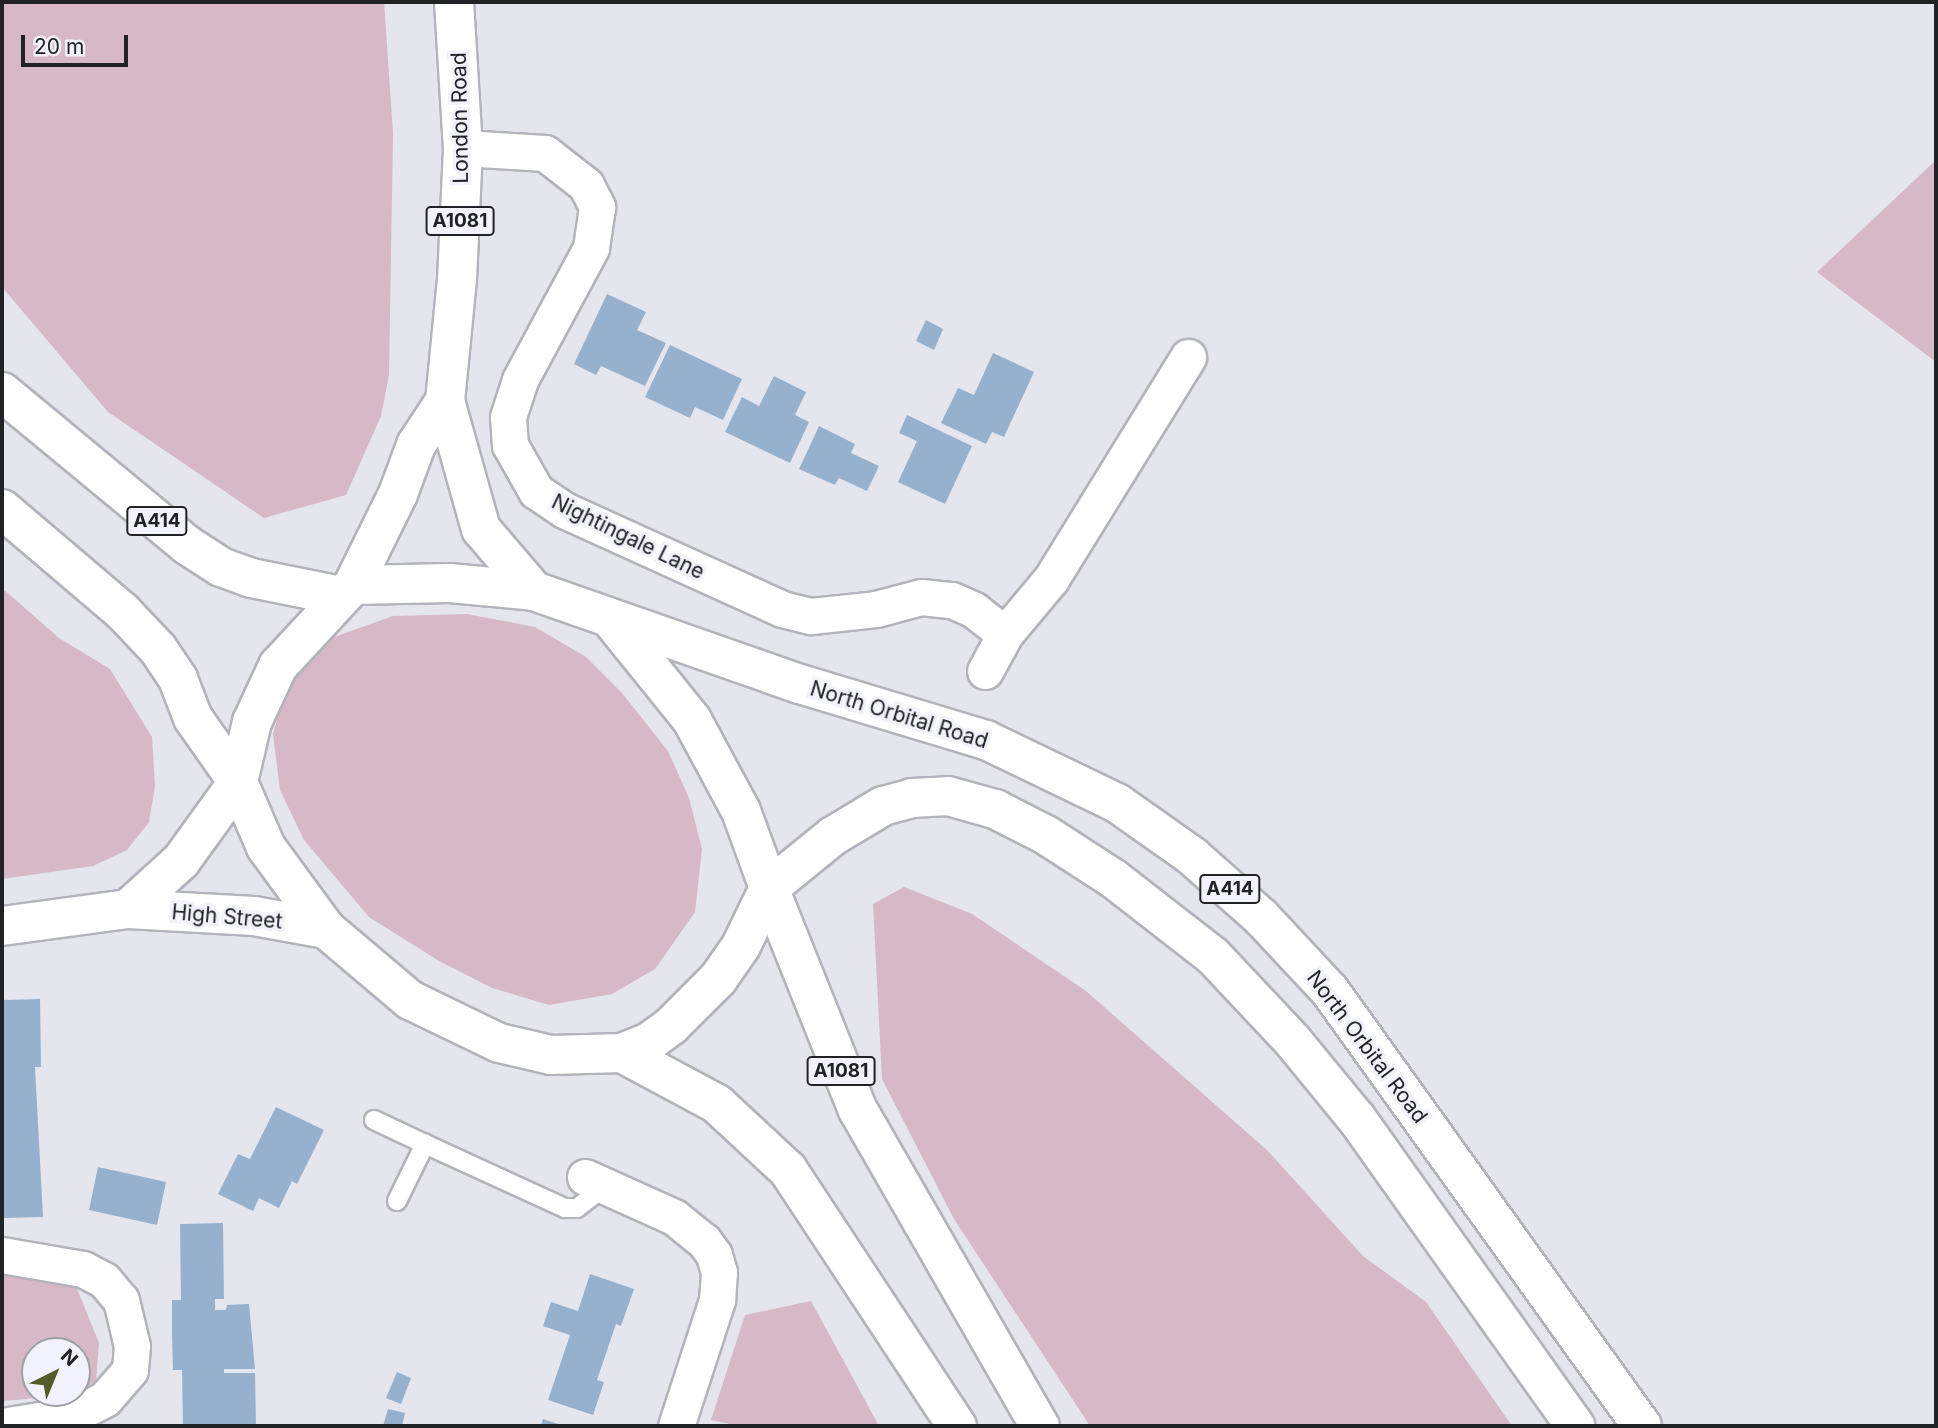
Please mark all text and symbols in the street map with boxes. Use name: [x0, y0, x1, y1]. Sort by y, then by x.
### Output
scale bar: [24, 21, 131, 65]
text: 20 m: [34, 34, 84, 59]
street label: London Road: [446, 52, 474, 184]
road number: A1081: [425, 206, 495, 236]
street label: Nightingale Lane: [548, 489, 708, 585]
road number: A414: [125, 506, 188, 536]
street label: North Orbital Road: [807, 676, 991, 754]
road number: A414: [1198, 874, 1262, 904]
street label: High Street: [171, 900, 283, 934]
street label: North Orbital Road: [1301, 966, 1433, 1128]
road number: A1081: [806, 1056, 876, 1086]
north arrow: [21, 1337, 91, 1407]
text: N: [56, 1344, 82, 1371]

